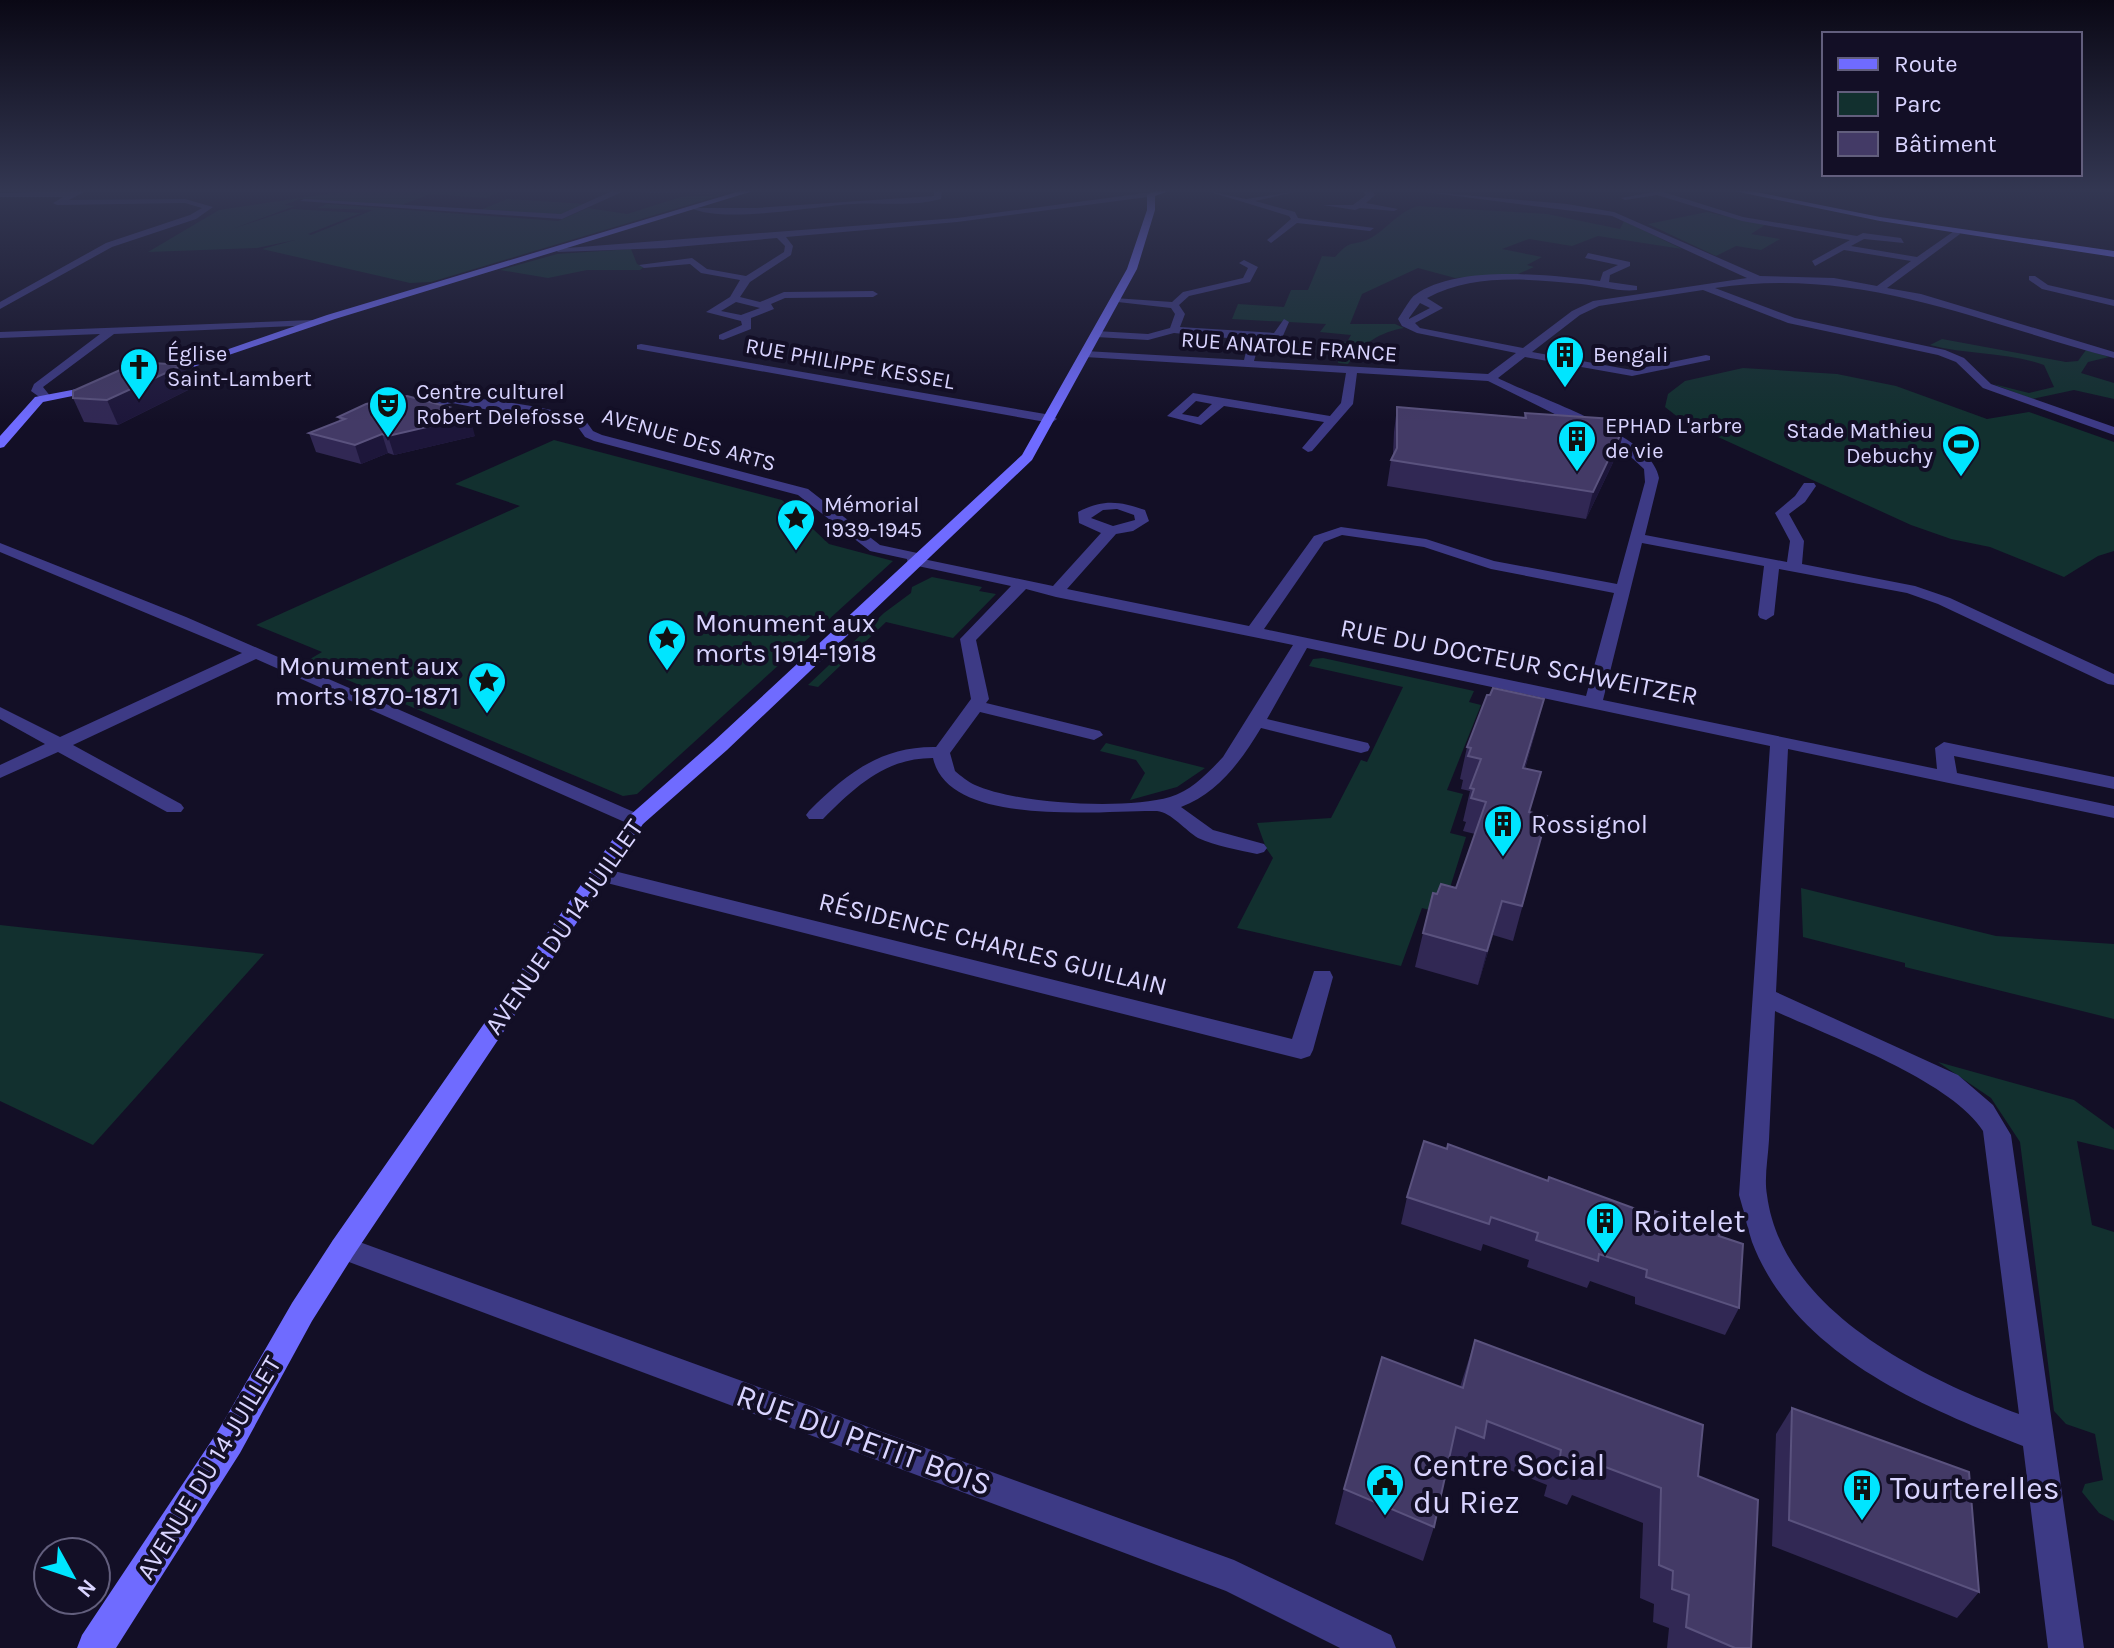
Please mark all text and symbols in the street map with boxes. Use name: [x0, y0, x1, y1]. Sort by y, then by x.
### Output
legend: [1822, 32, 2082, 176]
text: Route: [1894, 50, 1958, 78]
text: Parc: [1894, 90, 1942, 118]
text: Bâtiment: [1894, 130, 1997, 158]
street label: RUE ANATOLE FRANCE: [1180, 326, 1398, 368]
street label: RUE PHILIPPE KESSEL: [743, 333, 957, 395]
building icon: Bengali: [1544, 334, 1586, 389]
place label: Église Saint-Lambert: [167, 340, 312, 392]
place label: Bengali: [1593, 342, 1669, 368]
church icon: Église Saint-Lambert: [118, 346, 160, 401]
place label: Centre culturel Robert Delefosse: [416, 379, 585, 430]
theatre icon: Centre culturel Robert Delefosse: [367, 384, 409, 439]
street label: AVENUE DES ARTS: [599, 403, 779, 477]
place label: EPHAD L'arbre de vie: [1605, 413, 1742, 464]
building icon: EPHAD L'arbre de vie: [1556, 418, 1598, 473]
place label: Stade Mathieu Debuchy: [1786, 418, 1933, 469]
sports icon: Stade Mathieu Debuchy: [1940, 423, 1982, 478]
place label: Mémorial 1939-1945: [824, 492, 922, 543]
place icon: Mémorial 1939-1945: [775, 497, 817, 552]
place label: Monument aux morts 1914-1918: [695, 608, 877, 669]
street label: RUE DU DOCTEUR SCHWEITZER: [1338, 612, 1700, 712]
place icon: Monument aux morts 1914-1918: [646, 617, 688, 672]
place label: Monument aux morts 1870-1871: [275, 651, 459, 712]
place icon: Monument aux morts 1870-1871: [466, 660, 508, 715]
building icon: Rossignol: [1482, 803, 1524, 858]
place label: Rossignol: [1531, 809, 1648, 840]
street label: AVENUE DU 14 JUILLET: [478, 814, 650, 1040]
street label: RÉSIDENCE CHARLES GUILLAIN: [816, 885, 1171, 1002]
building icon: Roitelet: [1584, 1200, 1626, 1255]
place label: Roitelet: [1633, 1203, 1746, 1240]
street label: AVENUE DU 14 JUILLET: [130, 1351, 288, 1585]
street label: RUE DU PETIT BOIS: [731, 1377, 997, 1503]
place label: Centre Social du Riez: [1413, 1447, 1605, 1521]
public building icon: Centre Social du Riez: [1364, 1462, 1406, 1517]
building icon: Tourterelles: [1841, 1467, 1883, 1522]
place label: Tourterelles: [1890, 1470, 2060, 1507]
north arrow: [32, 1536, 112, 1616]
text: N: [72, 1574, 102, 1603]

